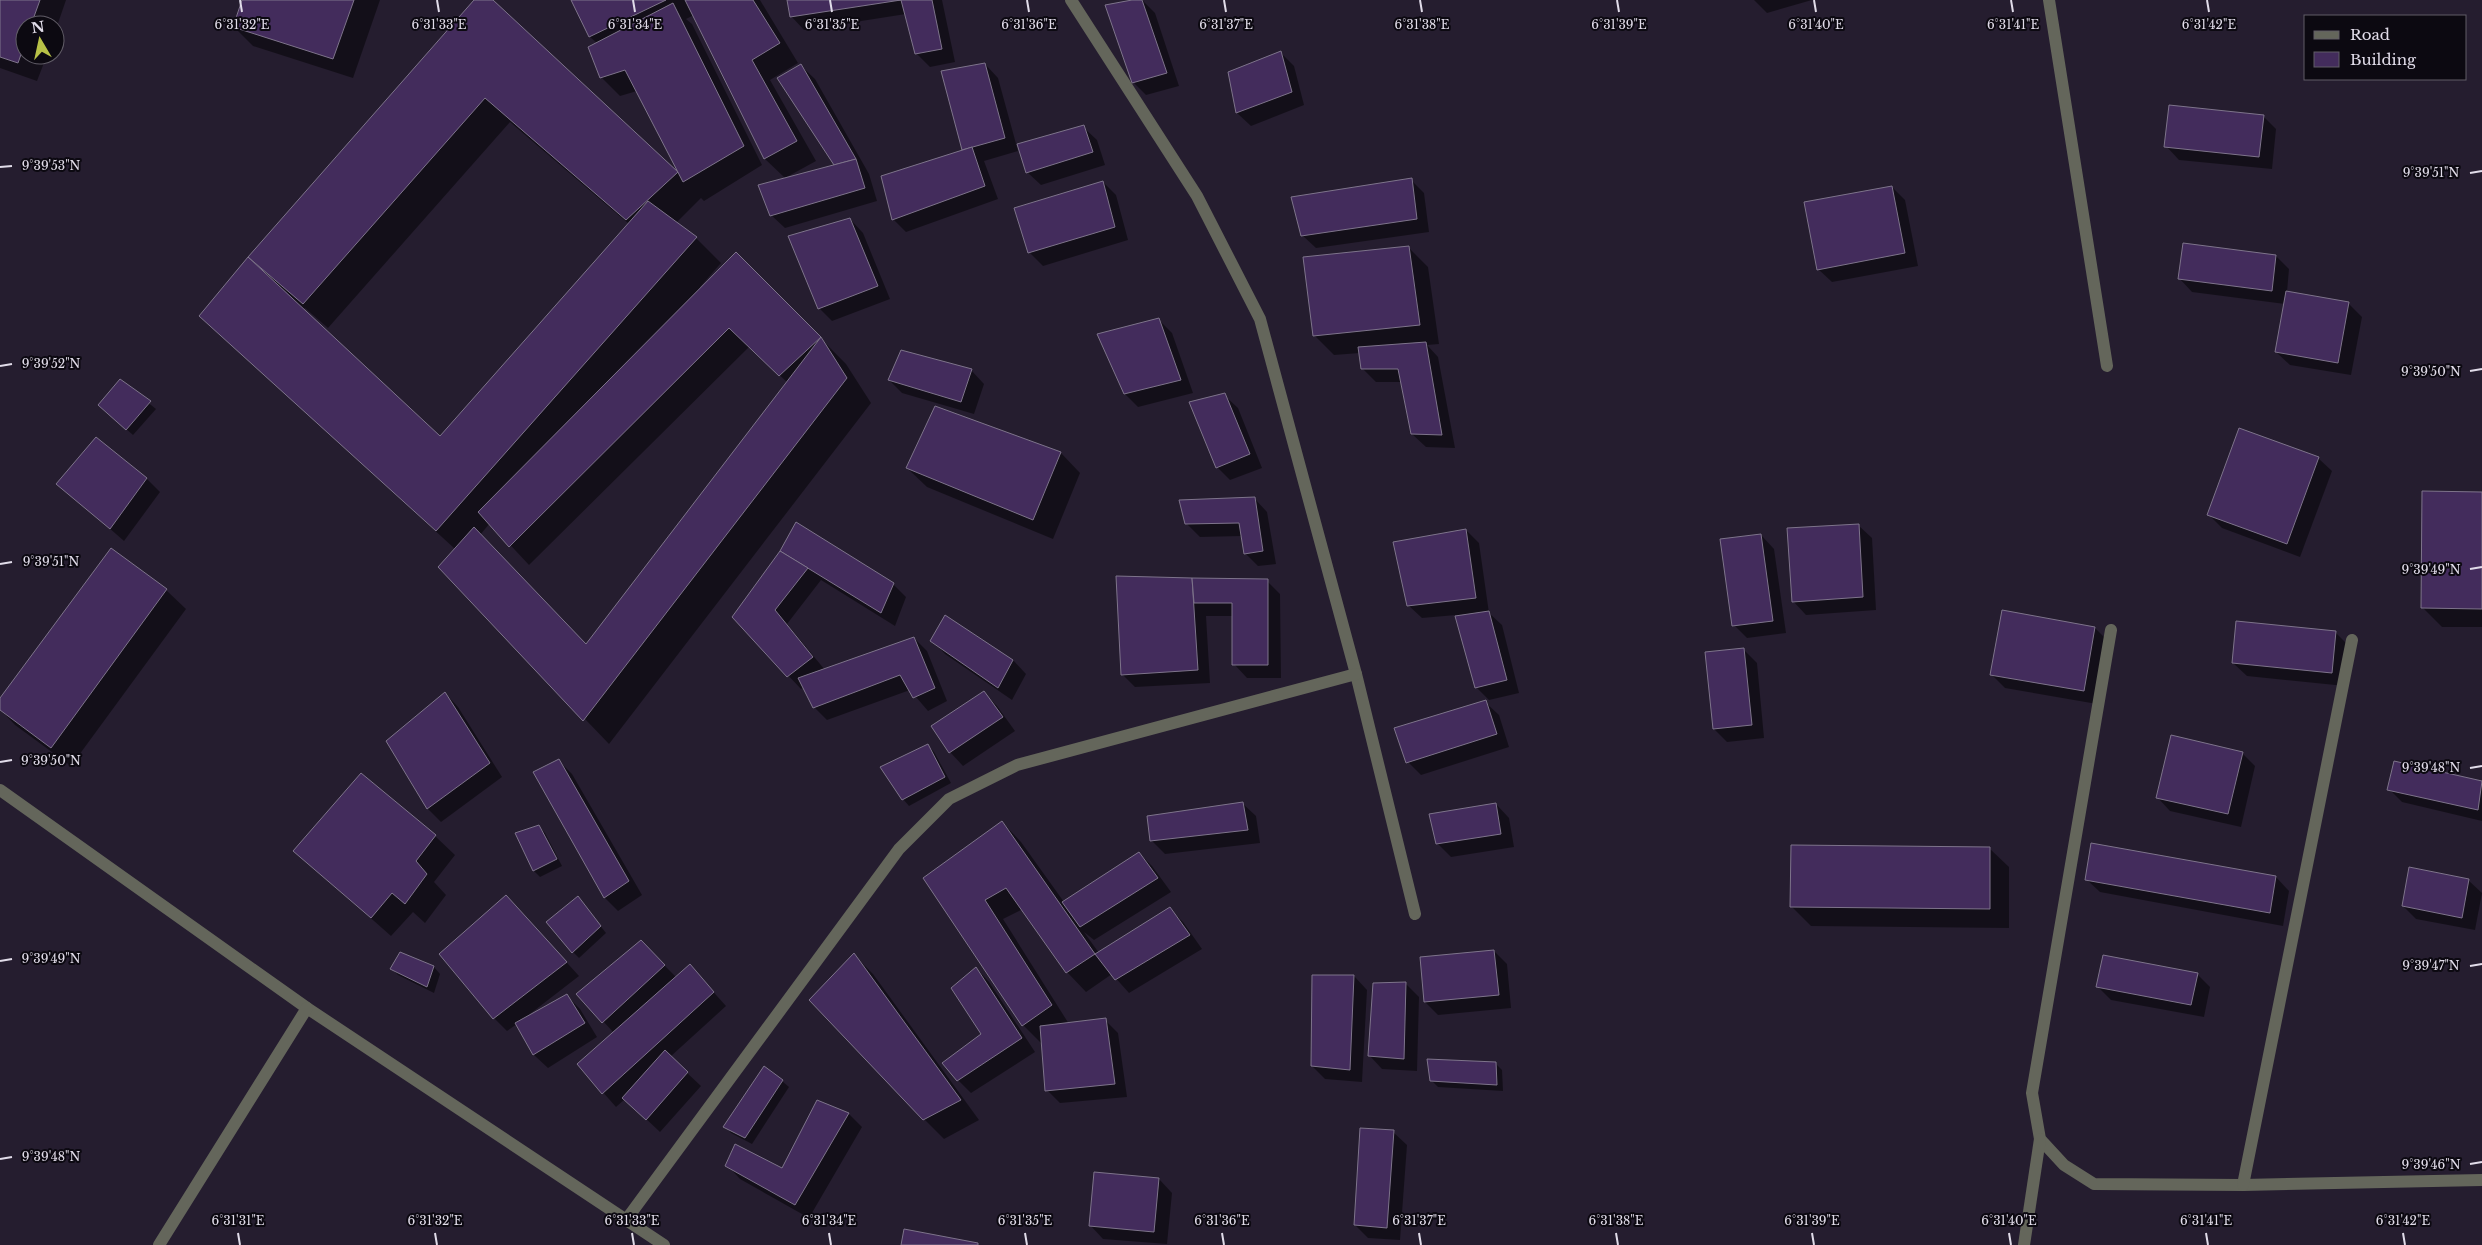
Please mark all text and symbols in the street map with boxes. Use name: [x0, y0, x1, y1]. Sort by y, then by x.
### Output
north arrow: [15, 15, 65, 65]
legend: [2304, 15, 2467, 80]
text: N: [30, 17, 46, 37]
text: 6°31'32"E: [214, 17, 270, 32]
text: 6°31'33"E: [411, 17, 467, 32]
text: 6°31'34"E: [608, 17, 663, 32]
text: 6°31'35"E: [805, 17, 860, 32]
text: 6°31'36"E: [1001, 17, 1057, 32]
text: 6°31'37"E: [1199, 17, 1253, 32]
text: 6°31'38"E: [1395, 17, 1450, 32]
text: 6°31'39"E: [1591, 17, 1647, 32]
text: 6°31'40"E: [1788, 17, 1844, 32]
text: 6°31'41"E: [1987, 17, 2039, 32]
text: 6°31'42"E: [2182, 17, 2236, 32]
text: Road: [2350, 25, 2390, 44]
text: Building: [2350, 50, 2417, 69]
text: 9°39'53"N: [22, 158, 81, 173]
text: 9°39'51"N: [2403, 165, 2460, 180]
text: 9°39'52"N: [22, 356, 81, 371]
text: 9°39'50"N: [2401, 364, 2461, 379]
text: 9°39'51"N: [23, 554, 80, 569]
text: 9°39'49"N: [2401, 562, 2461, 577]
text: 9°39'50"N: [21, 753, 81, 768]
text: 9°39'48"N: [2402, 760, 2460, 775]
text: 9°39'49"N: [21, 951, 81, 966]
text: 9°39'47"N: [2402, 958, 2460, 973]
text: 9°39'48"N: [22, 1149, 80, 1164]
text: 9°39'46"N: [2401, 1157, 2461, 1172]
text: 6°31'31"E: [211, 1213, 265, 1228]
text: 6°31'32"E: [407, 1213, 463, 1228]
text: 6°31'33"E: [604, 1213, 660, 1228]
text: 6°31'34"E: [802, 1213, 857, 1228]
text: 6°31'35"E: [998, 1213, 1053, 1228]
text: 6°31'36"E: [1194, 1213, 1250, 1228]
text: 6°31'37"E: [1392, 1213, 1446, 1228]
text: 6°31'38"E: [1589, 1213, 1644, 1228]
text: 6°31'39"E: [1784, 1213, 1840, 1228]
text: 6°31'40"E: [1981, 1213, 2037, 1228]
text: 6°31'41"E: [2180, 1213, 2232, 1228]
text: 6°31'42"E: [2376, 1213, 2430, 1228]

